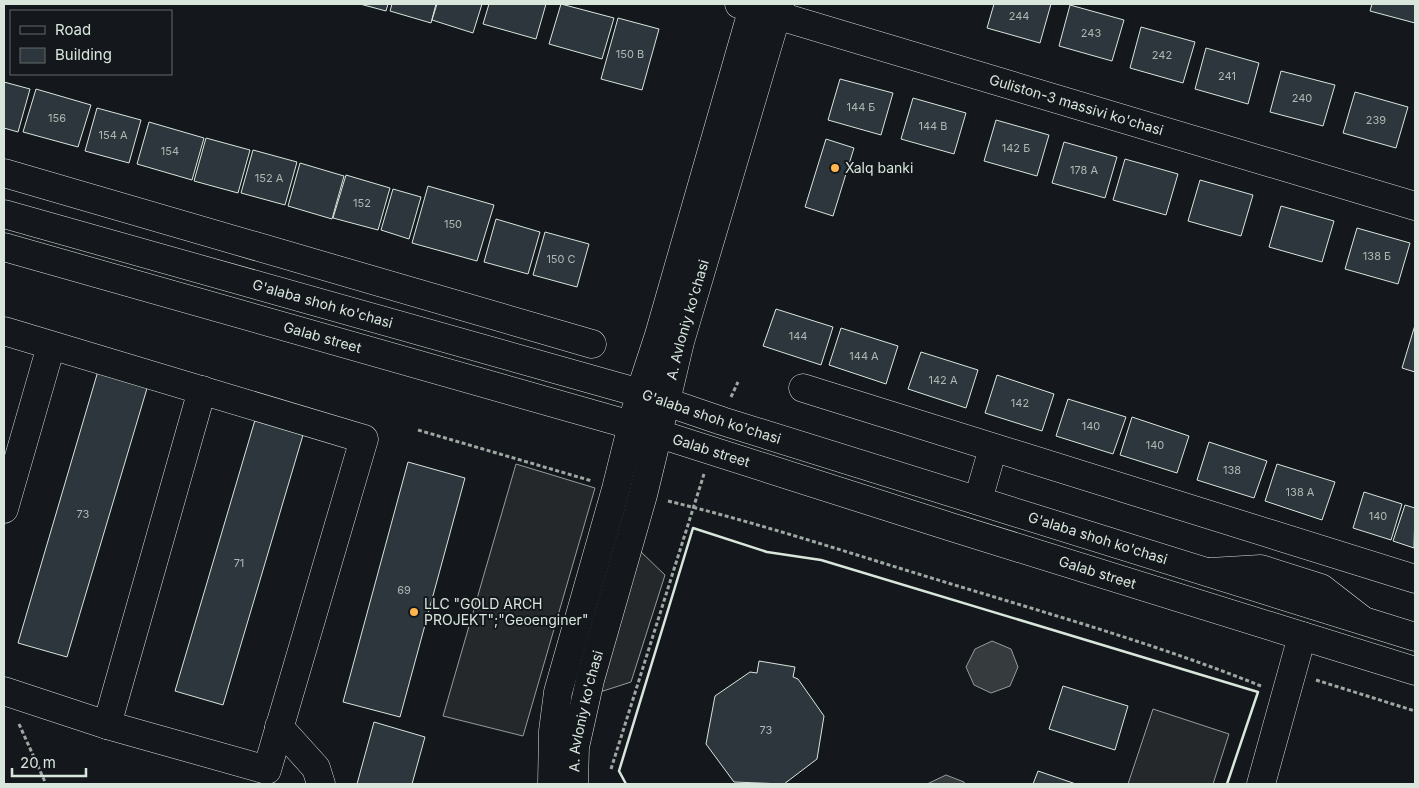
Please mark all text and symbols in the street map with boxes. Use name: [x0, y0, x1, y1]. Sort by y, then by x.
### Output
house number: 244: [1009, 9, 1029, 23]
legend: [10, 10, 172, 75]
text: Road: [55, 20, 91, 39]
house number: 243: [1081, 26, 1101, 40]
text: Building: [55, 45, 112, 64]
house number: 150 В: [616, 47, 644, 61]
house number: 242: [1152, 48, 1172, 62]
house number: 241: [1218, 69, 1236, 83]
street label: Guliston-3 massivi ko'chasi: [987, 70, 1166, 138]
house number: 240: [1292, 91, 1312, 105]
house number: 144 Б: [847, 100, 875, 114]
house number: 156: [48, 111, 66, 125]
house number: 239: [1366, 113, 1386, 127]
house number: 144 В: [919, 119, 947, 133]
house number: 154 А: [99, 128, 128, 142]
house number: 142 Б: [1002, 141, 1030, 155]
house number: 154: [161, 144, 179, 158]
place label: Xalq banki: [845, 159, 913, 176]
marker: Xalq banki: [829, 162, 841, 174]
house number: 178 А: [1070, 163, 1098, 177]
house number: 152 А: [255, 171, 284, 185]
house number: 152: [353, 196, 371, 210]
house number: 150: [444, 217, 462, 231]
house number: 138 Б: [1363, 249, 1391, 263]
house number: 150 С: [546, 252, 576, 266]
street label: A. Avloniy ko'chasi: [662, 258, 712, 381]
street label: G'alaba shoh ko'chasi: [251, 275, 395, 331]
street label: Galab street: [282, 318, 364, 356]
house number: 144: [789, 329, 807, 343]
house number: 144 А: [849, 349, 879, 363]
house number: 142 А: [929, 373, 958, 387]
street label: G'alaba shoh ko'chasi: [640, 385, 783, 447]
house number: 142: [1011, 396, 1029, 410]
house number: 140: [1082, 419, 1100, 433]
street label: Galab street: [671, 430, 753, 470]
house number: 140: [1146, 438, 1164, 452]
house number: 138: [1223, 463, 1241, 477]
house number: 138 А: [1286, 485, 1315, 499]
house number: 73: [77, 507, 90, 521]
street label: G'alaba shoh ko'chasi: [1026, 508, 1170, 567]
house number: 140: [1369, 509, 1387, 523]
street label: Galab street: [1057, 552, 1139, 592]
house number: 71: [234, 556, 244, 570]
house number: 69: [397, 583, 411, 597]
place label: LLC "GOLD ARCH PROJEKT";"Geoenginer": [424, 595, 588, 628]
marker: LLC "GOLD ARCH PROJEKT";"Geoenginer": [408, 606, 420, 618]
street label: A. Avloniy ko'chasi: [565, 648, 606, 772]
house number: 73: [760, 723, 773, 737]
scale bar: [12, 746, 86, 778]
text: 20 m: [20, 753, 56, 772]

